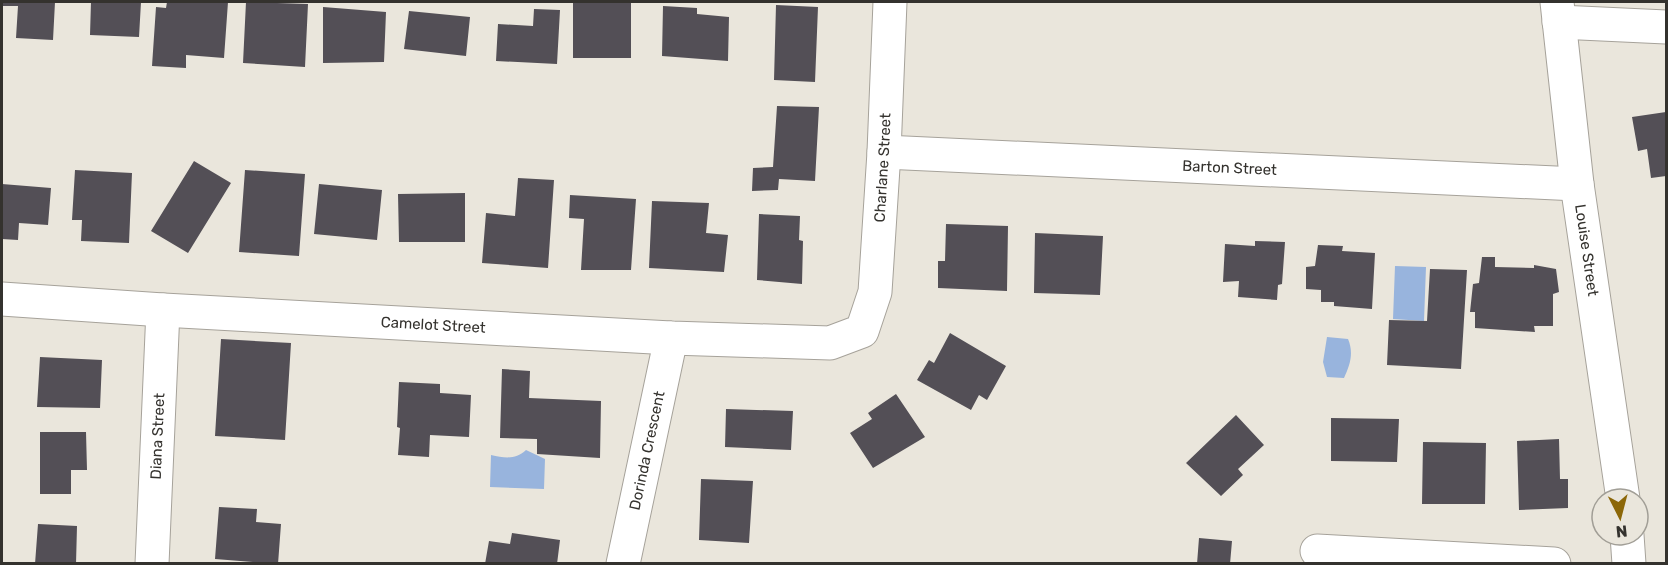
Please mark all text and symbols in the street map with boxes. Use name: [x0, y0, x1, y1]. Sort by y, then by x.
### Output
street label: Charlane Street: [870, 113, 895, 223]
street label: Barton Street: [1182, 157, 1277, 179]
street label: Louise Street: [1571, 203, 1602, 298]
street label: Camelot Street: [380, 313, 486, 337]
street label: Dorinda Crescent: [626, 389, 669, 512]
street label: Diana Street: [147, 392, 168, 480]
north arrow: [1590, 487, 1650, 547]
text: N: [1615, 521, 1628, 541]

